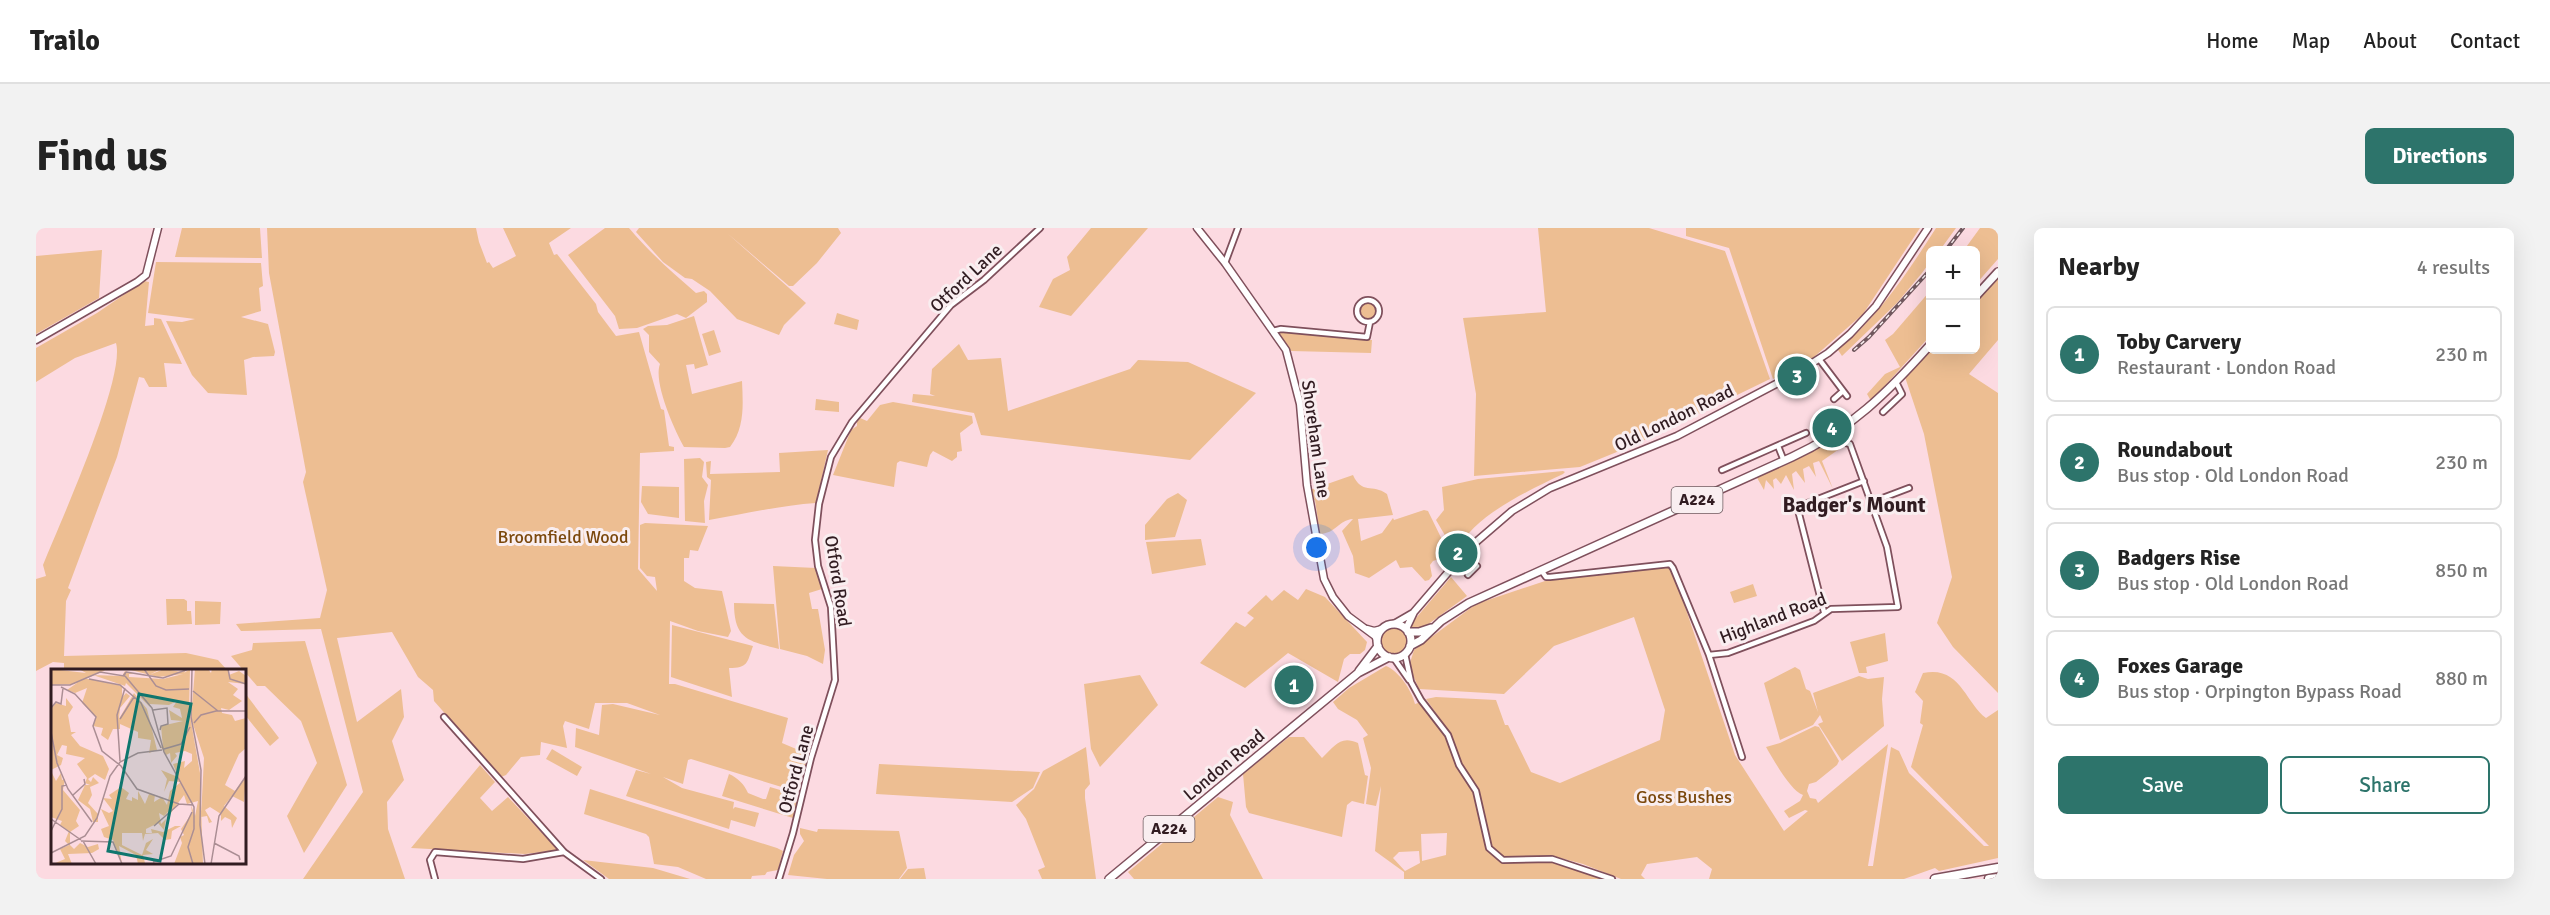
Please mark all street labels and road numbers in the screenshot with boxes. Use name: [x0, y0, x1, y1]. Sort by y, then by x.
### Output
street label: Otford Lane: [925, 239, 1007, 317]
street label: Shoreham Lane: [1297, 379, 1335, 499]
street label: Old London Road: [1611, 380, 1737, 456]
road number: A224: [1672, 487, 1722, 513]
street label: Otford Road: [820, 534, 856, 628]
street label: Highland Road: [1716, 588, 1830, 648]
street label: Otford Lane: [774, 722, 818, 816]
street label: London Road: [1179, 725, 1269, 805]
road number: A224: [1144, 816, 1194, 842]

